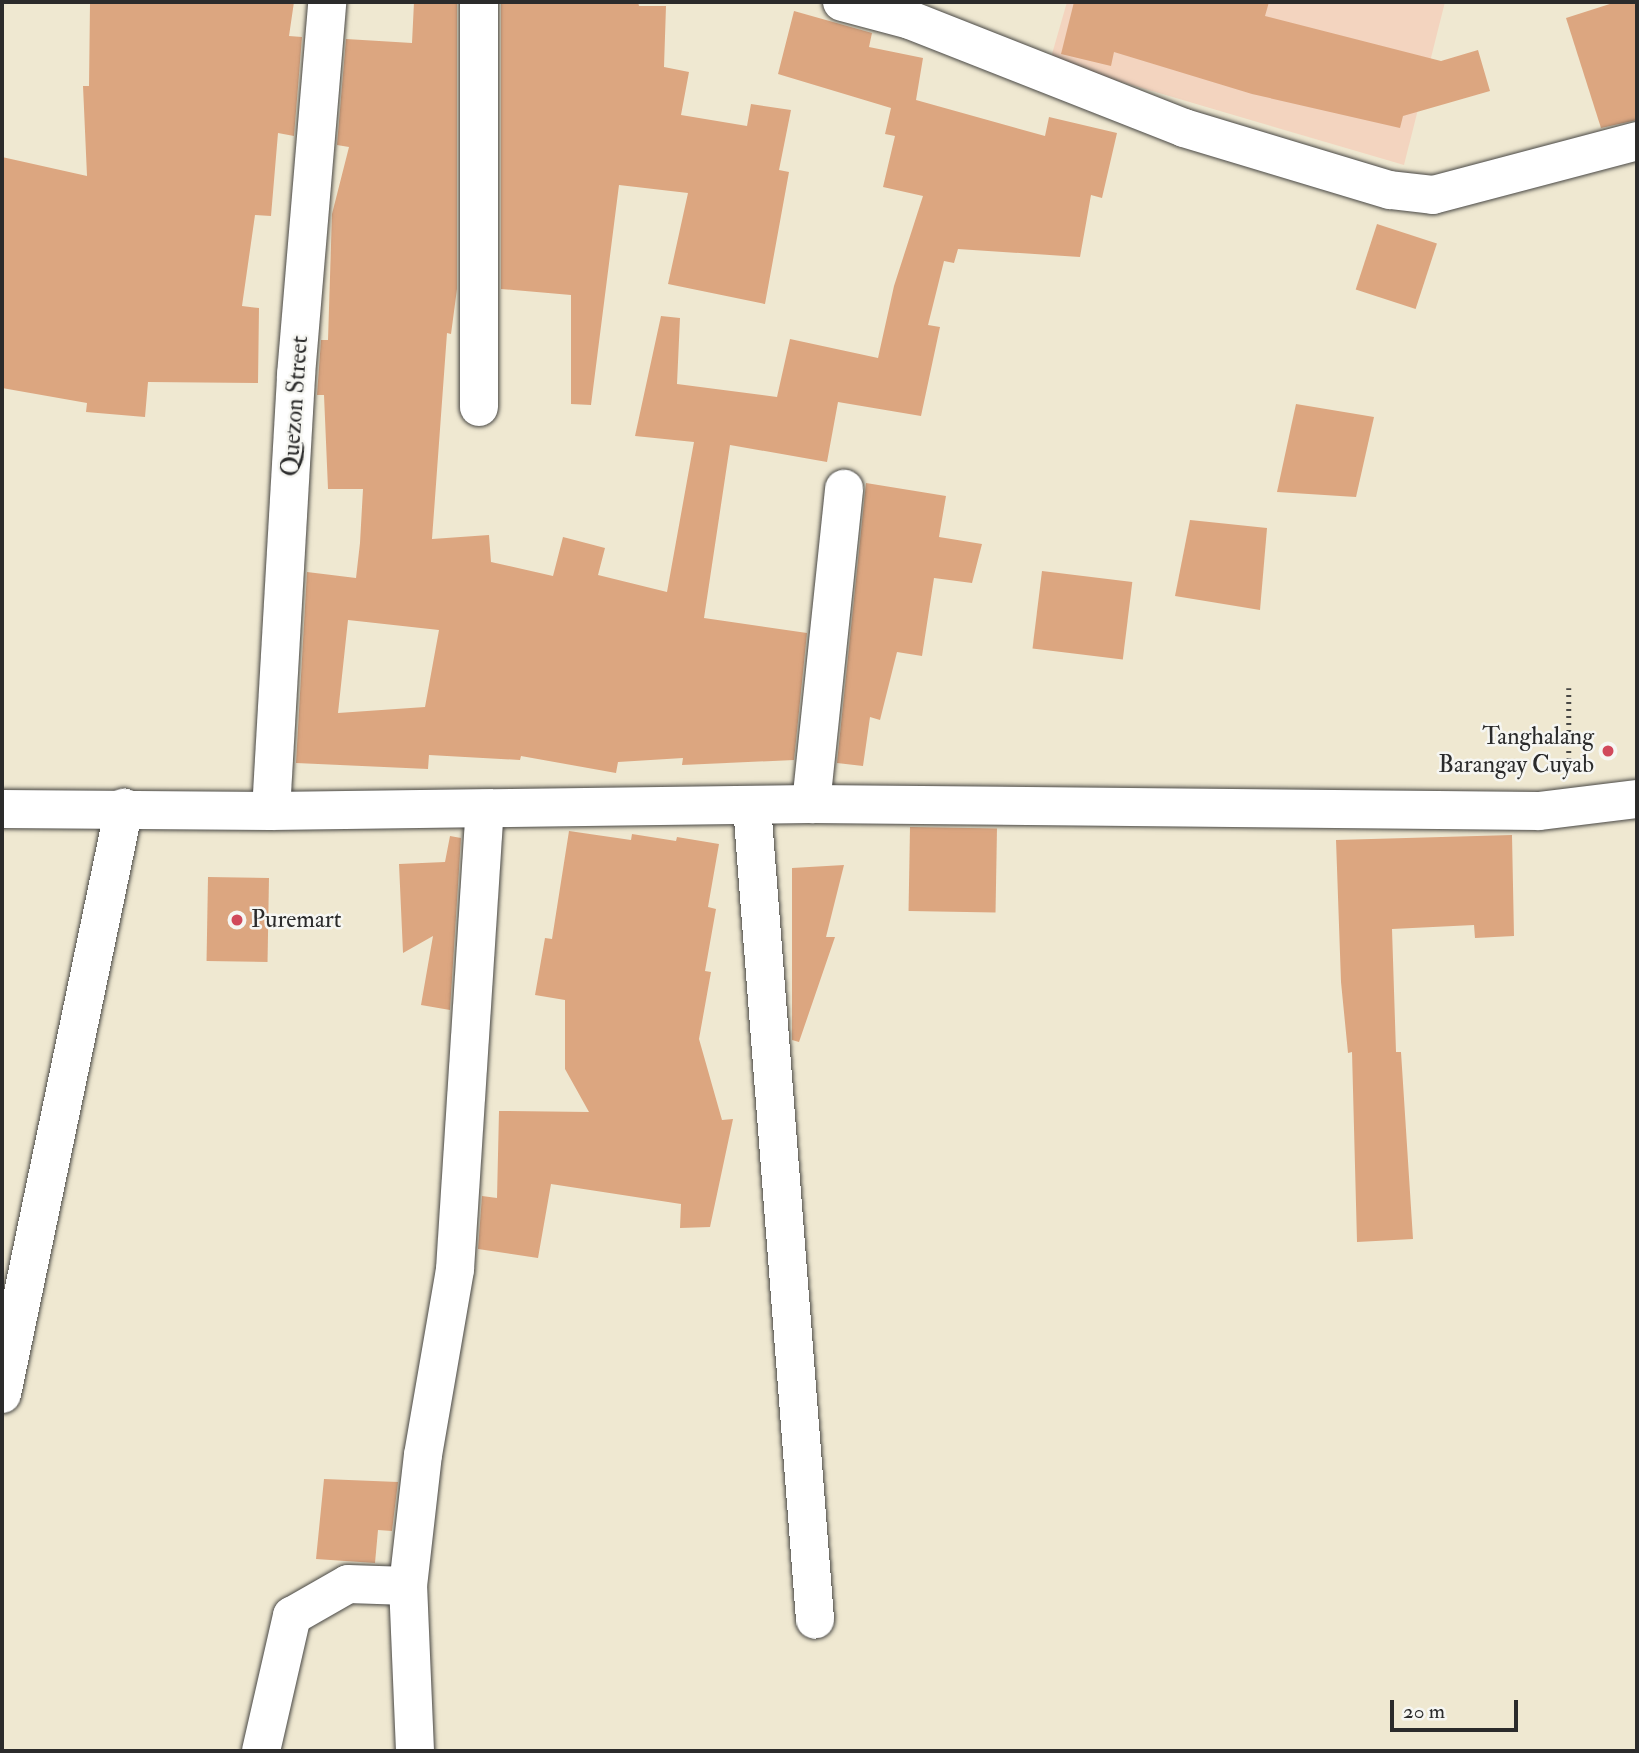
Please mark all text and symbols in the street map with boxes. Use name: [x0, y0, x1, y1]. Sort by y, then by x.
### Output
street label: Quezon Street: [276, 335, 314, 477]
place label: Tanghalang Barangay Cuyab: [1438, 723, 1594, 779]
marker: Tanghalang Barangay Cuyab: [1600, 743, 1616, 759]
place label: Puremart: [251, 906, 342, 934]
marker: Puremart: [229, 912, 245, 928]
scale bar: [1394, 1686, 1522, 1730]
text: 20 m: [1403, 1698, 1445, 1725]

